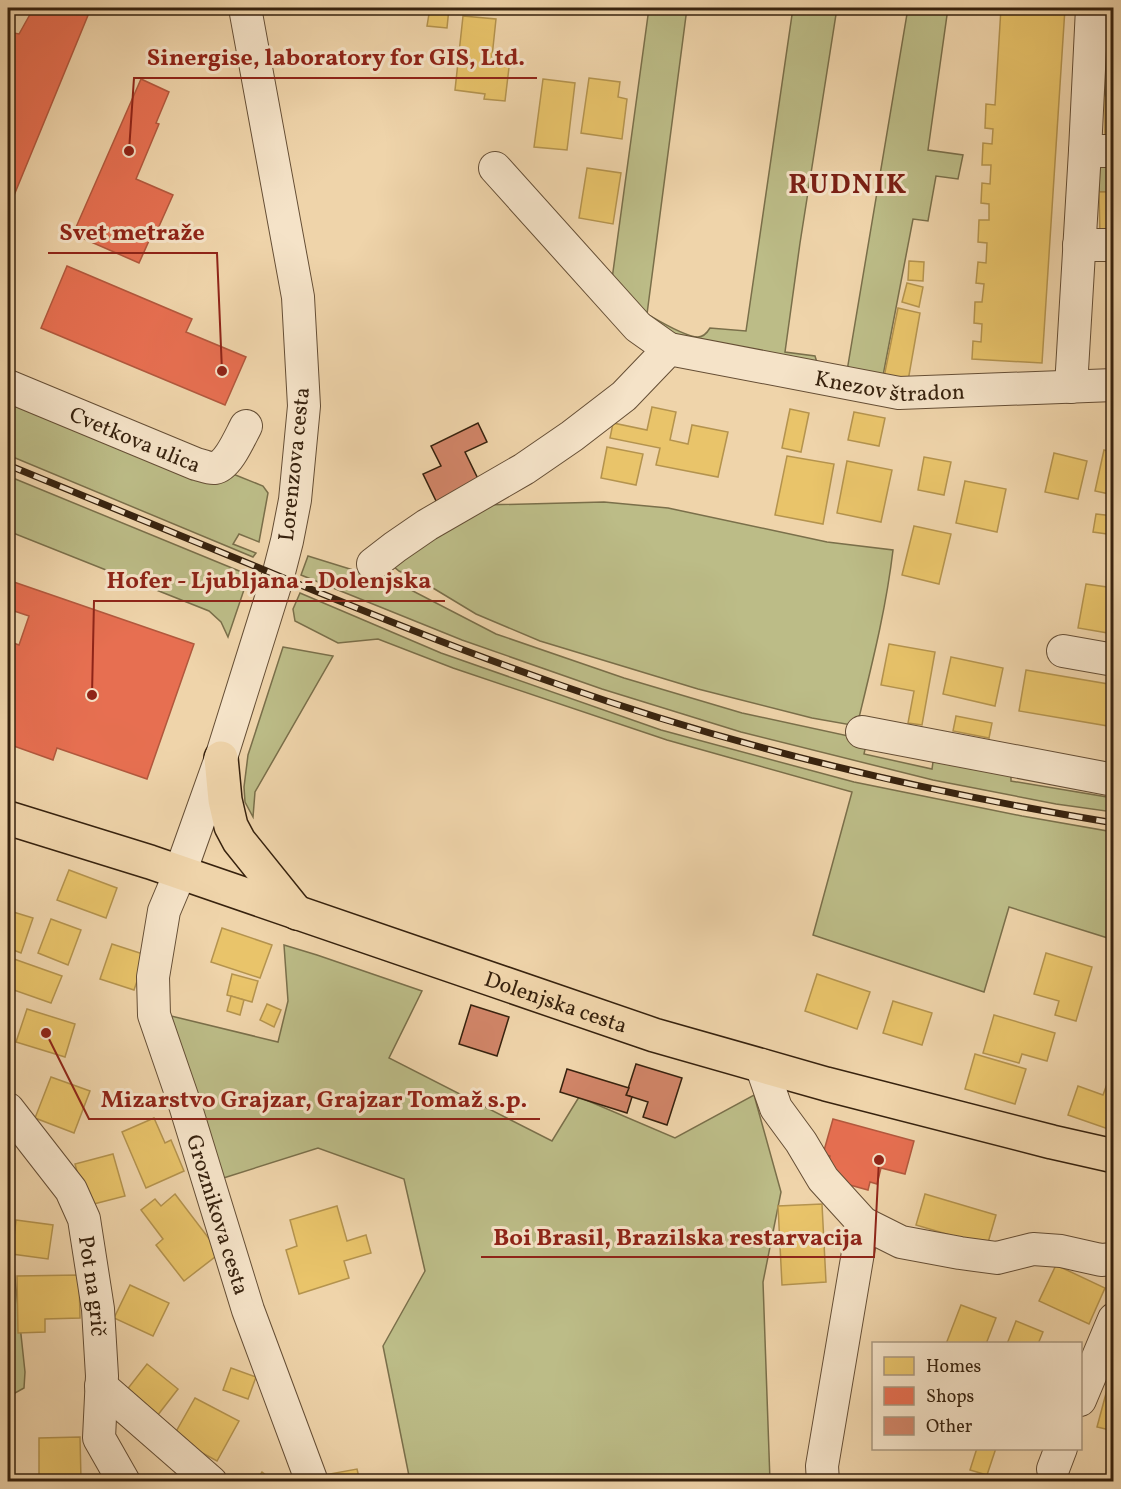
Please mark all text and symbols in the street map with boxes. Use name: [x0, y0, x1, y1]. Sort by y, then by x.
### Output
callout: Sinergise, laboratory for GIS, Ltd.: [134, 36, 537, 78]
text: Sinergise, laboratory for GIS, Ltd.: [147, 42, 525, 76]
district label: RUDNIK: [788, 166, 908, 205]
callout: Svet metraže: [48, 211, 217, 253]
text: Svet metraže: [59, 217, 205, 251]
street label: Knezov štradon: [812, 364, 965, 411]
street label: Lorenzova cesta: [272, 386, 319, 543]
street label: Cvetkova ulica: [64, 400, 205, 482]
callout: Hofer - Ljubljana - Dolenjska: [94, 559, 445, 601]
text: Hofer - Ljubljana - Dolenjska: [107, 565, 431, 599]
street label: Dolenjska cesta: [480, 965, 631, 1043]
callout: Mizarstvo Grajzar, Grajzar Tomaž s.p.: [89, 1077, 540, 1119]
text: Mizarstvo Grajzar, Grajzar Tomaž s.p.: [101, 1084, 527, 1118]
street label: Groznikova cesta: [177, 1131, 256, 1299]
callout: Boi Brasil, Brazilska restarvacija: [481, 1215, 874, 1257]
text: Boi Brasil, Brazilska restarvacija: [493, 1222, 863, 1256]
street label: Pot na grič: [69, 1234, 113, 1338]
legend: [872, 1342, 1082, 1450]
text: Homes: [926, 1355, 981, 1380]
text: Shops: [926, 1385, 974, 1410]
text: Other: [926, 1415, 973, 1440]

